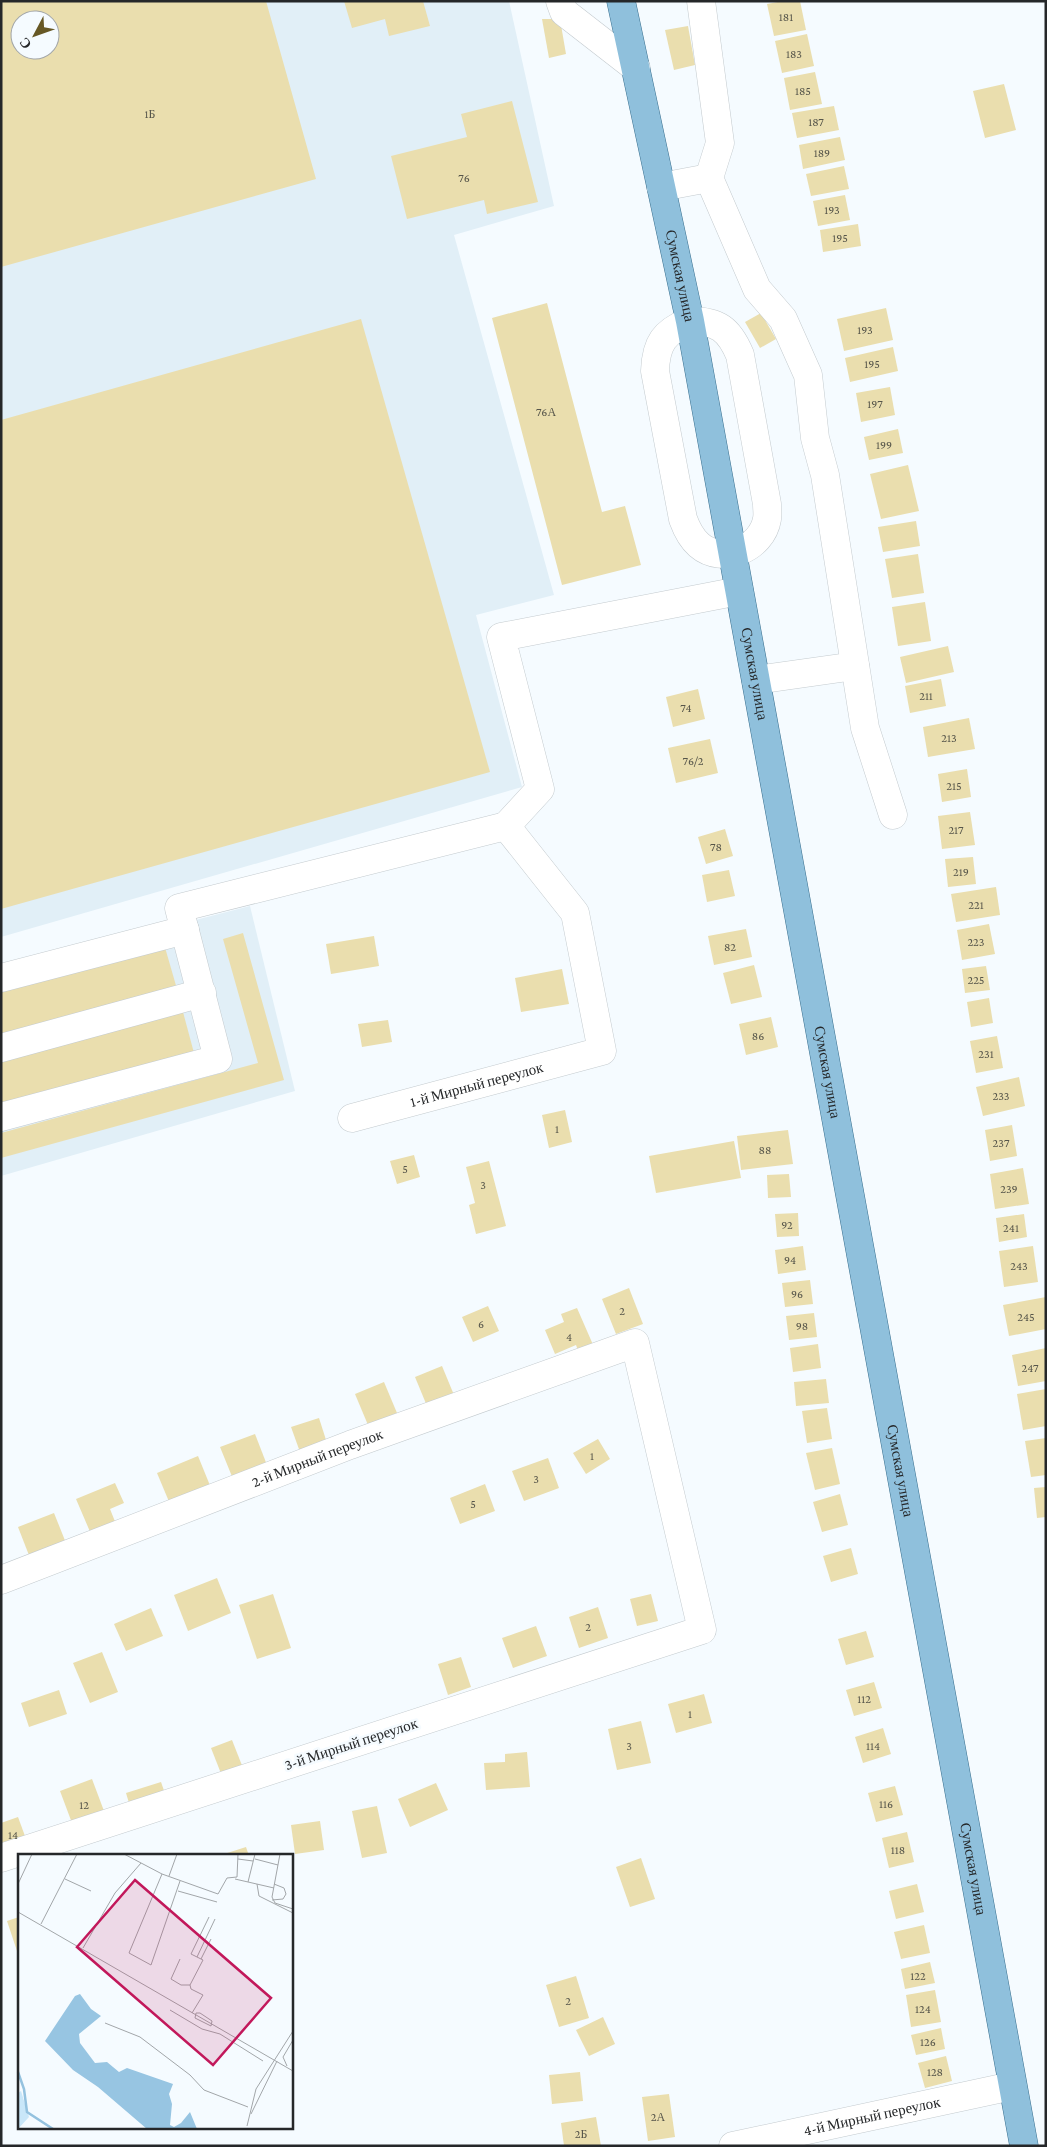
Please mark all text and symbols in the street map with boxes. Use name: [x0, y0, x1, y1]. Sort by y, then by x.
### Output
north arrow: [10, 10, 60, 60]
house number: 181: [779, 10, 793, 24]
text: С: [16, 34, 35, 53]
house number: 183: [786, 47, 802, 61]
house number: 185: [795, 84, 811, 98]
house number: 1Б: [145, 107, 156, 121]
house number: 187: [808, 115, 824, 129]
house number: 189: [814, 146, 830, 160]
house number: 76: [458, 171, 470, 185]
house number: 193: [824, 203, 840, 217]
street label: Сумская улица: [663, 228, 698, 323]
house number: 195: [832, 231, 848, 245]
house number: 193: [857, 323, 873, 337]
house number: 195: [864, 357, 880, 371]
house number: 197: [867, 397, 883, 411]
house number: 76А: [536, 405, 556, 419]
house number: 199: [876, 438, 892, 452]
street label: Сумская улица: [738, 626, 771, 722]
house number: 211: [919, 689, 933, 703]
house number: 74: [680, 701, 692, 715]
house number: 213: [941, 731, 957, 745]
house number: 76/2: [682, 754, 704, 768]
house number: 215: [946, 779, 962, 793]
house number: 217: [948, 823, 964, 837]
house number: 78: [710, 840, 722, 854]
house number: 219: [953, 865, 969, 879]
house number: 221: [968, 898, 984, 912]
house number: 223: [967, 935, 985, 949]
house number: 82: [724, 940, 736, 954]
house number: 225: [967, 973, 985, 987]
street label: Сумская улица: [811, 1025, 844, 1120]
house number: 86: [752, 1029, 764, 1043]
house number: 231: [978, 1047, 994, 1061]
street label: 1-й Мирный переулок: [408, 1059, 545, 1110]
house number: 233: [992, 1089, 1010, 1103]
house number: 1: [555, 1122, 559, 1136]
house number: 237: [993, 1136, 1010, 1150]
house number: 88: [759, 1143, 771, 1157]
house number: 5: [402, 1162, 408, 1176]
house number: 3: [480, 1178, 486, 1192]
house number: 239: [1000, 1182, 1018, 1196]
house number: 92: [781, 1218, 793, 1232]
house number: 241: [1003, 1221, 1019, 1235]
house number: 94: [784, 1253, 796, 1267]
house number: 243: [1010, 1259, 1028, 1273]
house number: 96: [791, 1287, 803, 1301]
house number: 2: [619, 1304, 625, 1318]
house number: 245: [1017, 1310, 1035, 1324]
house number: 6: [478, 1317, 484, 1331]
house number: 98: [796, 1319, 808, 1333]
house number: 4: [566, 1330, 572, 1344]
house number: 247: [1021, 1361, 1039, 1375]
street label: Сумская улица: [884, 1423, 917, 1518]
street label: 2-й Мирный переулок: [249, 1426, 386, 1490]
house number: 1: [590, 1449, 594, 1463]
house number: 3: [533, 1472, 539, 1486]
house number: 5: [470, 1497, 476, 1511]
house number: 2: [585, 1620, 591, 1634]
house number: 112: [857, 1692, 871, 1706]
house number: 1: [688, 1707, 692, 1721]
street label: 3-й Мирный переулок: [283, 1715, 420, 1773]
house number: 3: [626, 1739, 632, 1753]
house number: 114: [866, 1739, 880, 1753]
house number: 116: [879, 1797, 893, 1811]
house number: 12: [79, 1798, 89, 1812]
street label: Сумская улица: [957, 1821, 990, 1917]
house number: 14: [8, 1828, 18, 1842]
house number: 118: [891, 1843, 905, 1857]
inset map: [18, 1854, 292, 2130]
house number: 122: [910, 1969, 926, 1983]
house number: 2: [565, 1994, 571, 2008]
house number: 124: [915, 2002, 931, 2016]
house number: 126: [920, 2035, 936, 2049]
house number: 128: [927, 2065, 943, 2079]
street label: 4-й Мирный переулок: [802, 2094, 942, 2139]
house number: 2А: [651, 2110, 666, 2124]
house number: 2Б: [575, 2127, 587, 2141]

